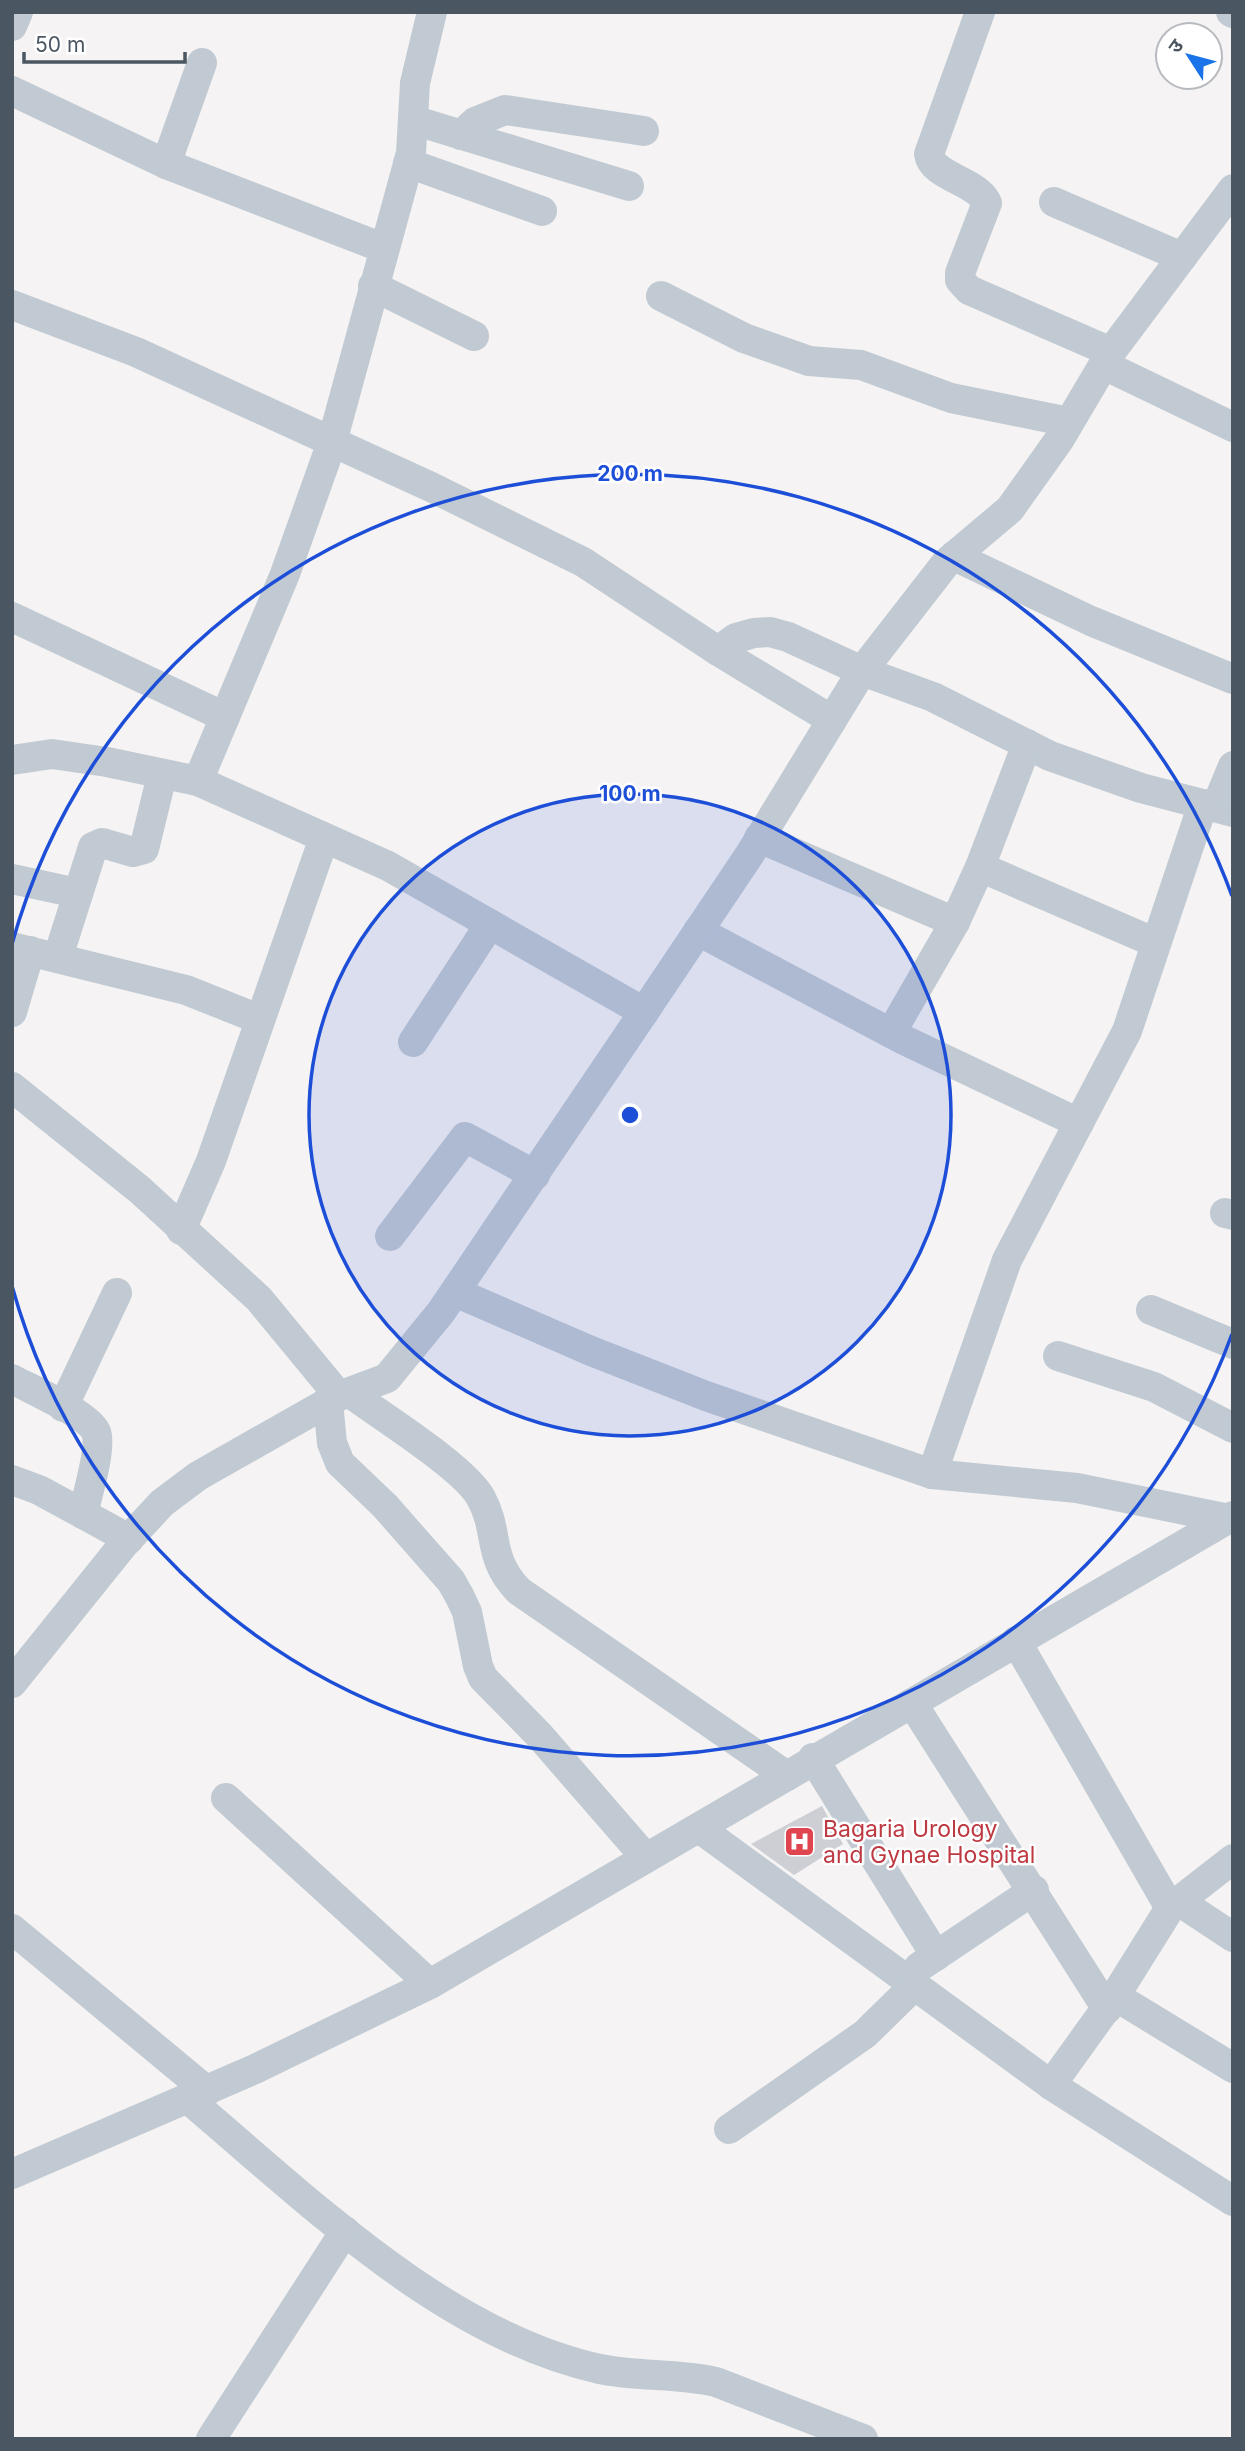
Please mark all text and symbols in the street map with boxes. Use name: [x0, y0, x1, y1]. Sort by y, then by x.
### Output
scale bar: [24, 21, 186, 65]
north arrow: [1154, 21, 1224, 91]
text: 50 m: [35, 32, 85, 57]
text: उ: [1163, 34, 1189, 58]
text: 200 m: [597, 461, 663, 486]
text: 100 m: [599, 781, 661, 806]
centre of rings: [618, 1103, 642, 1127]
place label: Bagaria Urology and Gynae Hospital: [823, 1815, 1035, 1869]
hospital icon: Bagaria Urology and Gynae Hospital: [783, 1825, 817, 1859]

